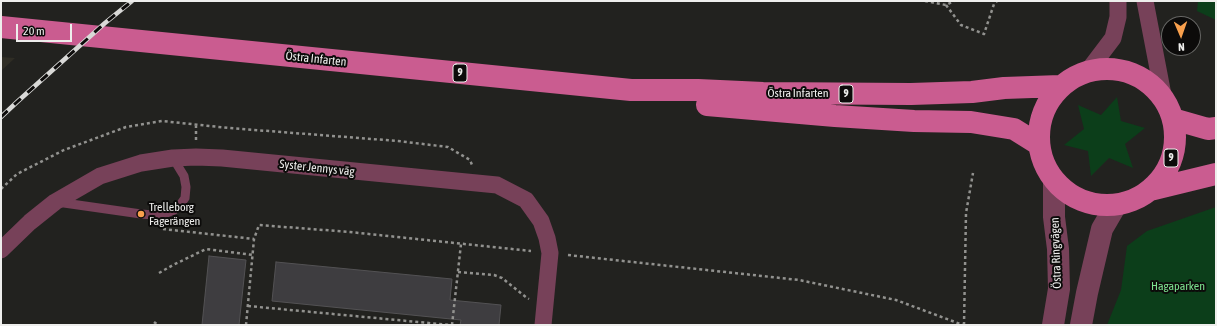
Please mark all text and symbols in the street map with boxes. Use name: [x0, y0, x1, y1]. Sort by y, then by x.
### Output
scale bar: [18, 16, 74, 42]
north arrow: [1161, 16, 1201, 56]
text: 20 m: [23, 24, 45, 38]
text: N: [1178, 41, 1185, 53]
street label: Östra Infarten: [285, 49, 347, 69]
road number: 9: [453, 64, 467, 82]
road number: 9: [839, 85, 853, 103]
street label: Östra Infarten: [767, 86, 829, 100]
road number: 9: [1164, 149, 1178, 167]
street label: Syster Jennys väg: [279, 157, 355, 179]
place label: Trelleborg Fagerängen: [149, 200, 200, 228]
marker: Trelleborg Fagerängen: [136, 209, 146, 219]
street label: Östra Ringvägen: [1048, 217, 1064, 289]
park label: Hagaparken: [1151, 279, 1205, 293]

